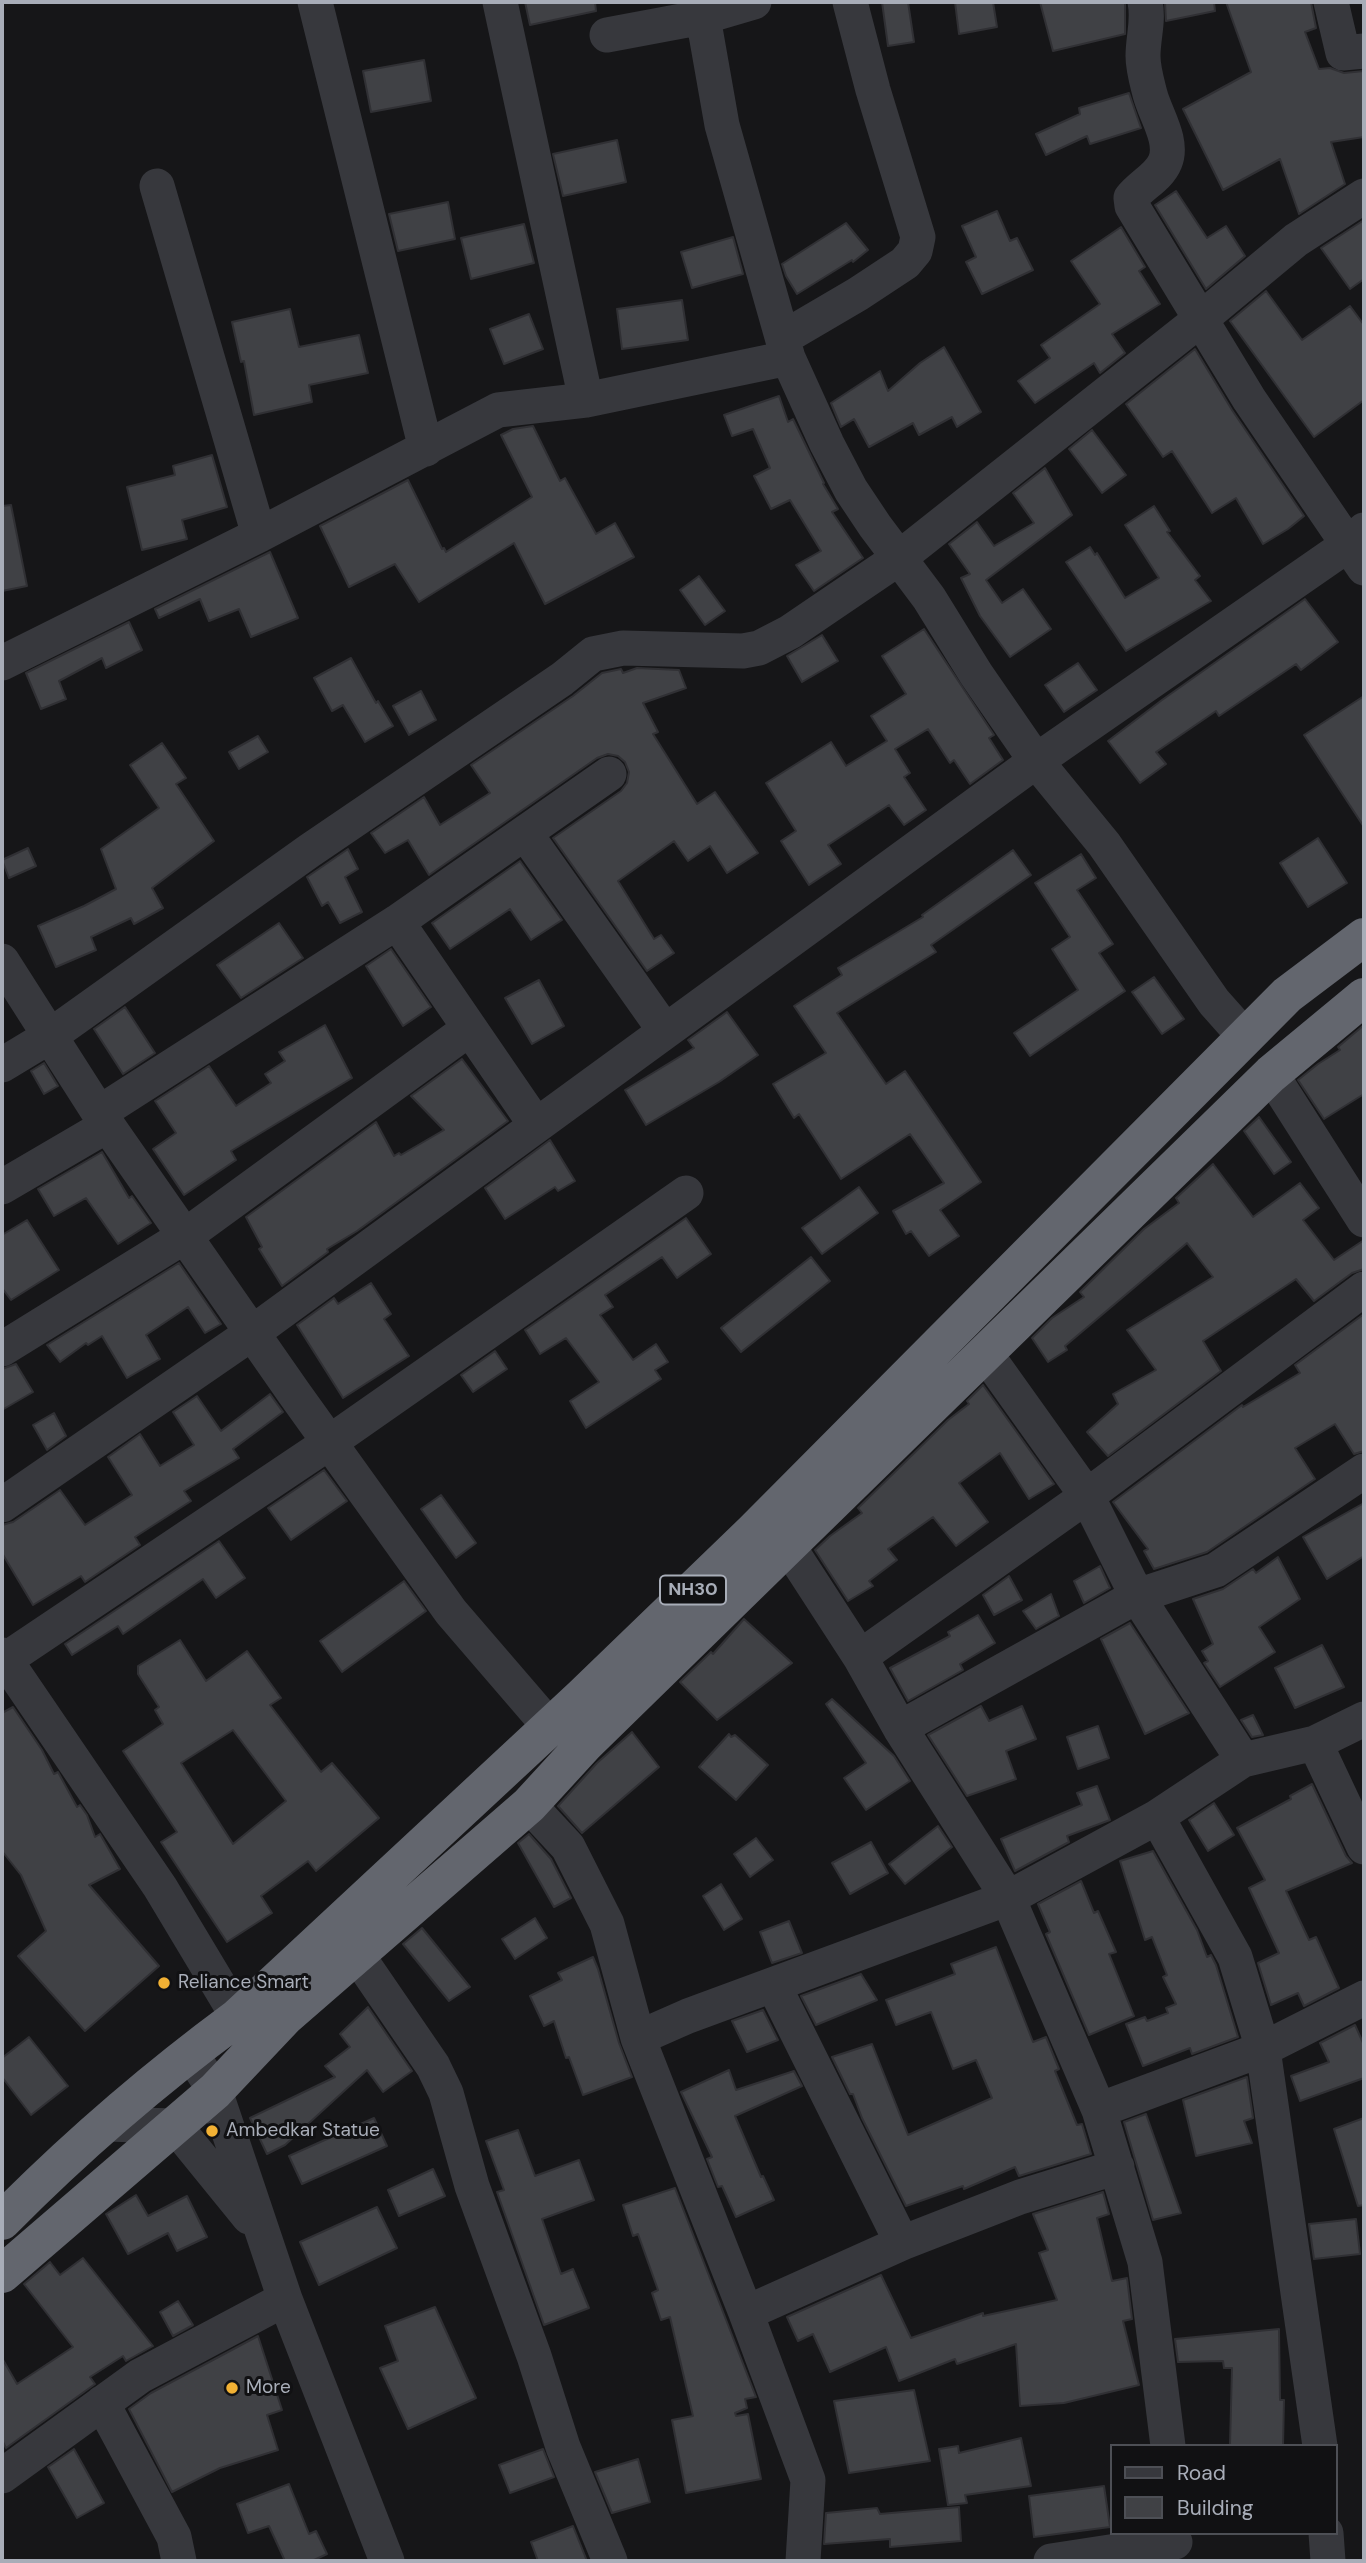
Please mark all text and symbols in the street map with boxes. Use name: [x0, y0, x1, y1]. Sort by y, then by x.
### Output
road number: NH30: [660, 1576, 726, 1604]
place label: Reliance Smart: [178, 1972, 309, 1994]
marker: Reliance Smart: [156, 1975, 172, 1991]
place label: Ambedkar Statue: [226, 2120, 380, 2142]
marker: Ambedkar Statue: [204, 2123, 220, 2139]
place label: More: [246, 2377, 291, 2399]
marker: More: [224, 2380, 240, 2396]
legend: [1110, 2444, 1338, 2535]
text: Road: [1177, 2459, 1226, 2487]
text: Building: [1177, 2494, 1253, 2522]

